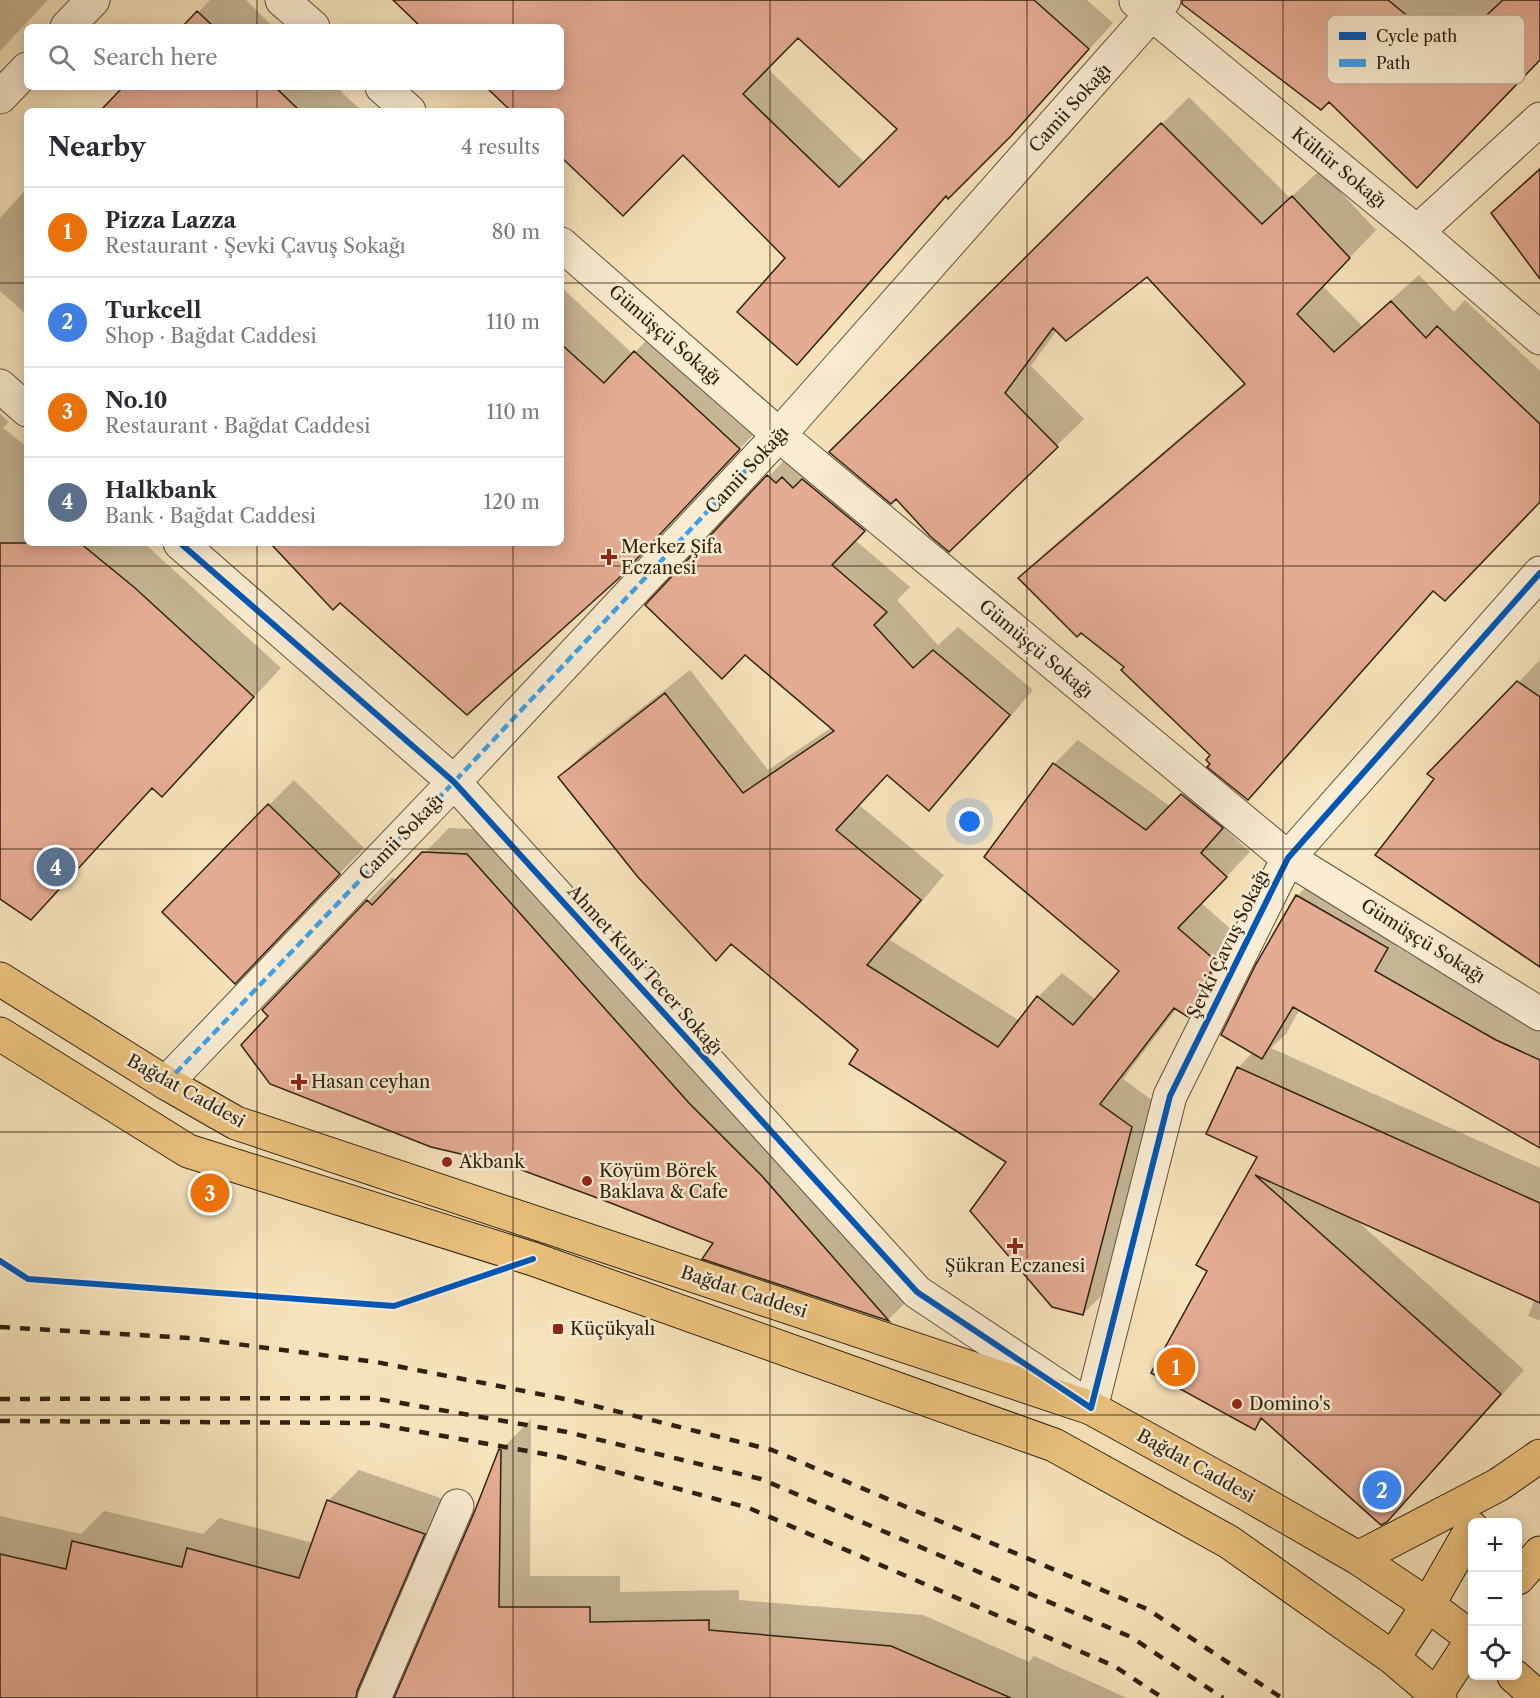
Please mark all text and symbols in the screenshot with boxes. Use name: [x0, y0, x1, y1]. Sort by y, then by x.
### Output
legend: [1327, 15, 1525, 84]
search box: [24, 24, 564, 90]
text: Cycle path: [1376, 26, 1457, 46]
icon: search: [45, 41, 78, 74]
text: Search here: [93, 44, 218, 71]
text: Path: [1376, 53, 1410, 73]
street label: Camii Sokağı: [1024, 59, 1116, 157]
street label: Kültür Sokağı: [1287, 123, 1391, 213]
text: Nearby: [48, 131, 146, 163]
text: 4 results: [461, 135, 540, 159]
text: Pizza Lazza: [105, 207, 236, 234]
text: 1: [63, 220, 72, 244]
text: 80 m: [492, 220, 540, 244]
text: Restaurant · Şevki Çavuş Sokağı: [105, 234, 406, 258]
street label: Gümüşçü Sokağı: [604, 280, 726, 390]
text: Turkcell: [105, 297, 201, 324]
text: 2: [62, 310, 73, 334]
text: 110 m: [487, 310, 540, 334]
text: Shop · Bağdat Caddesi: [105, 324, 317, 348]
text: No.10: [105, 387, 167, 414]
text: 3: [62, 400, 73, 424]
text: 110 m: [487, 400, 540, 424]
text: Restaurant · Bağdat Caddesi: [105, 414, 370, 438]
street label: Camii Sokağı: [701, 421, 794, 518]
text: Halkbank: [105, 477, 217, 504]
text: 4: [62, 490, 73, 514]
text: 120 m: [483, 490, 540, 514]
text: Bank · Bağdat Caddesi: [105, 504, 316, 528]
place label: Merkez Şifa Eczanesi: [621, 536, 723, 579]
marker: Merkez Şifa Eczanesi: [602, 550, 616, 564]
street label: Gümüşçü Sokağı: [975, 595, 1098, 703]
street label: Camii Sokağı: [354, 789, 448, 885]
your location: [955, 807, 984, 836]
pin: 4: [36, 844, 76, 890]
street label: Şevki Çavuş Sokağı: [1182, 865, 1274, 1022]
street label: Ahmet Kutsi Tecer Sokağı: [562, 880, 728, 1060]
street label: Gümüşçü Sokağı: [1357, 894, 1490, 988]
street label: Bağdat Caddesi: [123, 1049, 249, 1133]
place label: Hasan ceyhan: [311, 1071, 430, 1093]
marker: Hasan ceyhan: [292, 1075, 306, 1089]
place label: Akbank: [458, 1151, 526, 1173]
marker: Akbank: [440, 1155, 454, 1169]
place label: Köyüm Börek Baklava & Cafe: [599, 1160, 728, 1203]
pin: 3: [190, 1170, 230, 1216]
marker: Köyüm Börek Baklava & Cafe: [580, 1174, 594, 1188]
marker: Şükran Eczanesi: [1008, 1239, 1022, 1253]
place label: Şükran Eczanesi: [945, 1255, 1086, 1277]
street label: Bağdat Caddesi: [678, 1261, 810, 1323]
place label: Küçükyalı: [570, 1318, 656, 1340]
marker: Küçükyalı: [551, 1322, 565, 1336]
pin: 1: [1156, 1344, 1196, 1390]
place label: Domino's: [1249, 1393, 1330, 1415]
marker: Domino's: [1230, 1397, 1244, 1411]
street label: Bağdat Caddesi: [1133, 1424, 1259, 1508]
pin: 2: [1362, 1468, 1402, 1512]
map controls: [1468, 1518, 1522, 1680]
button: +: [1468, 1518, 1522, 1572]
button: −: [1468, 1572, 1522, 1626]
button: locate: [1468, 1626, 1522, 1680]

